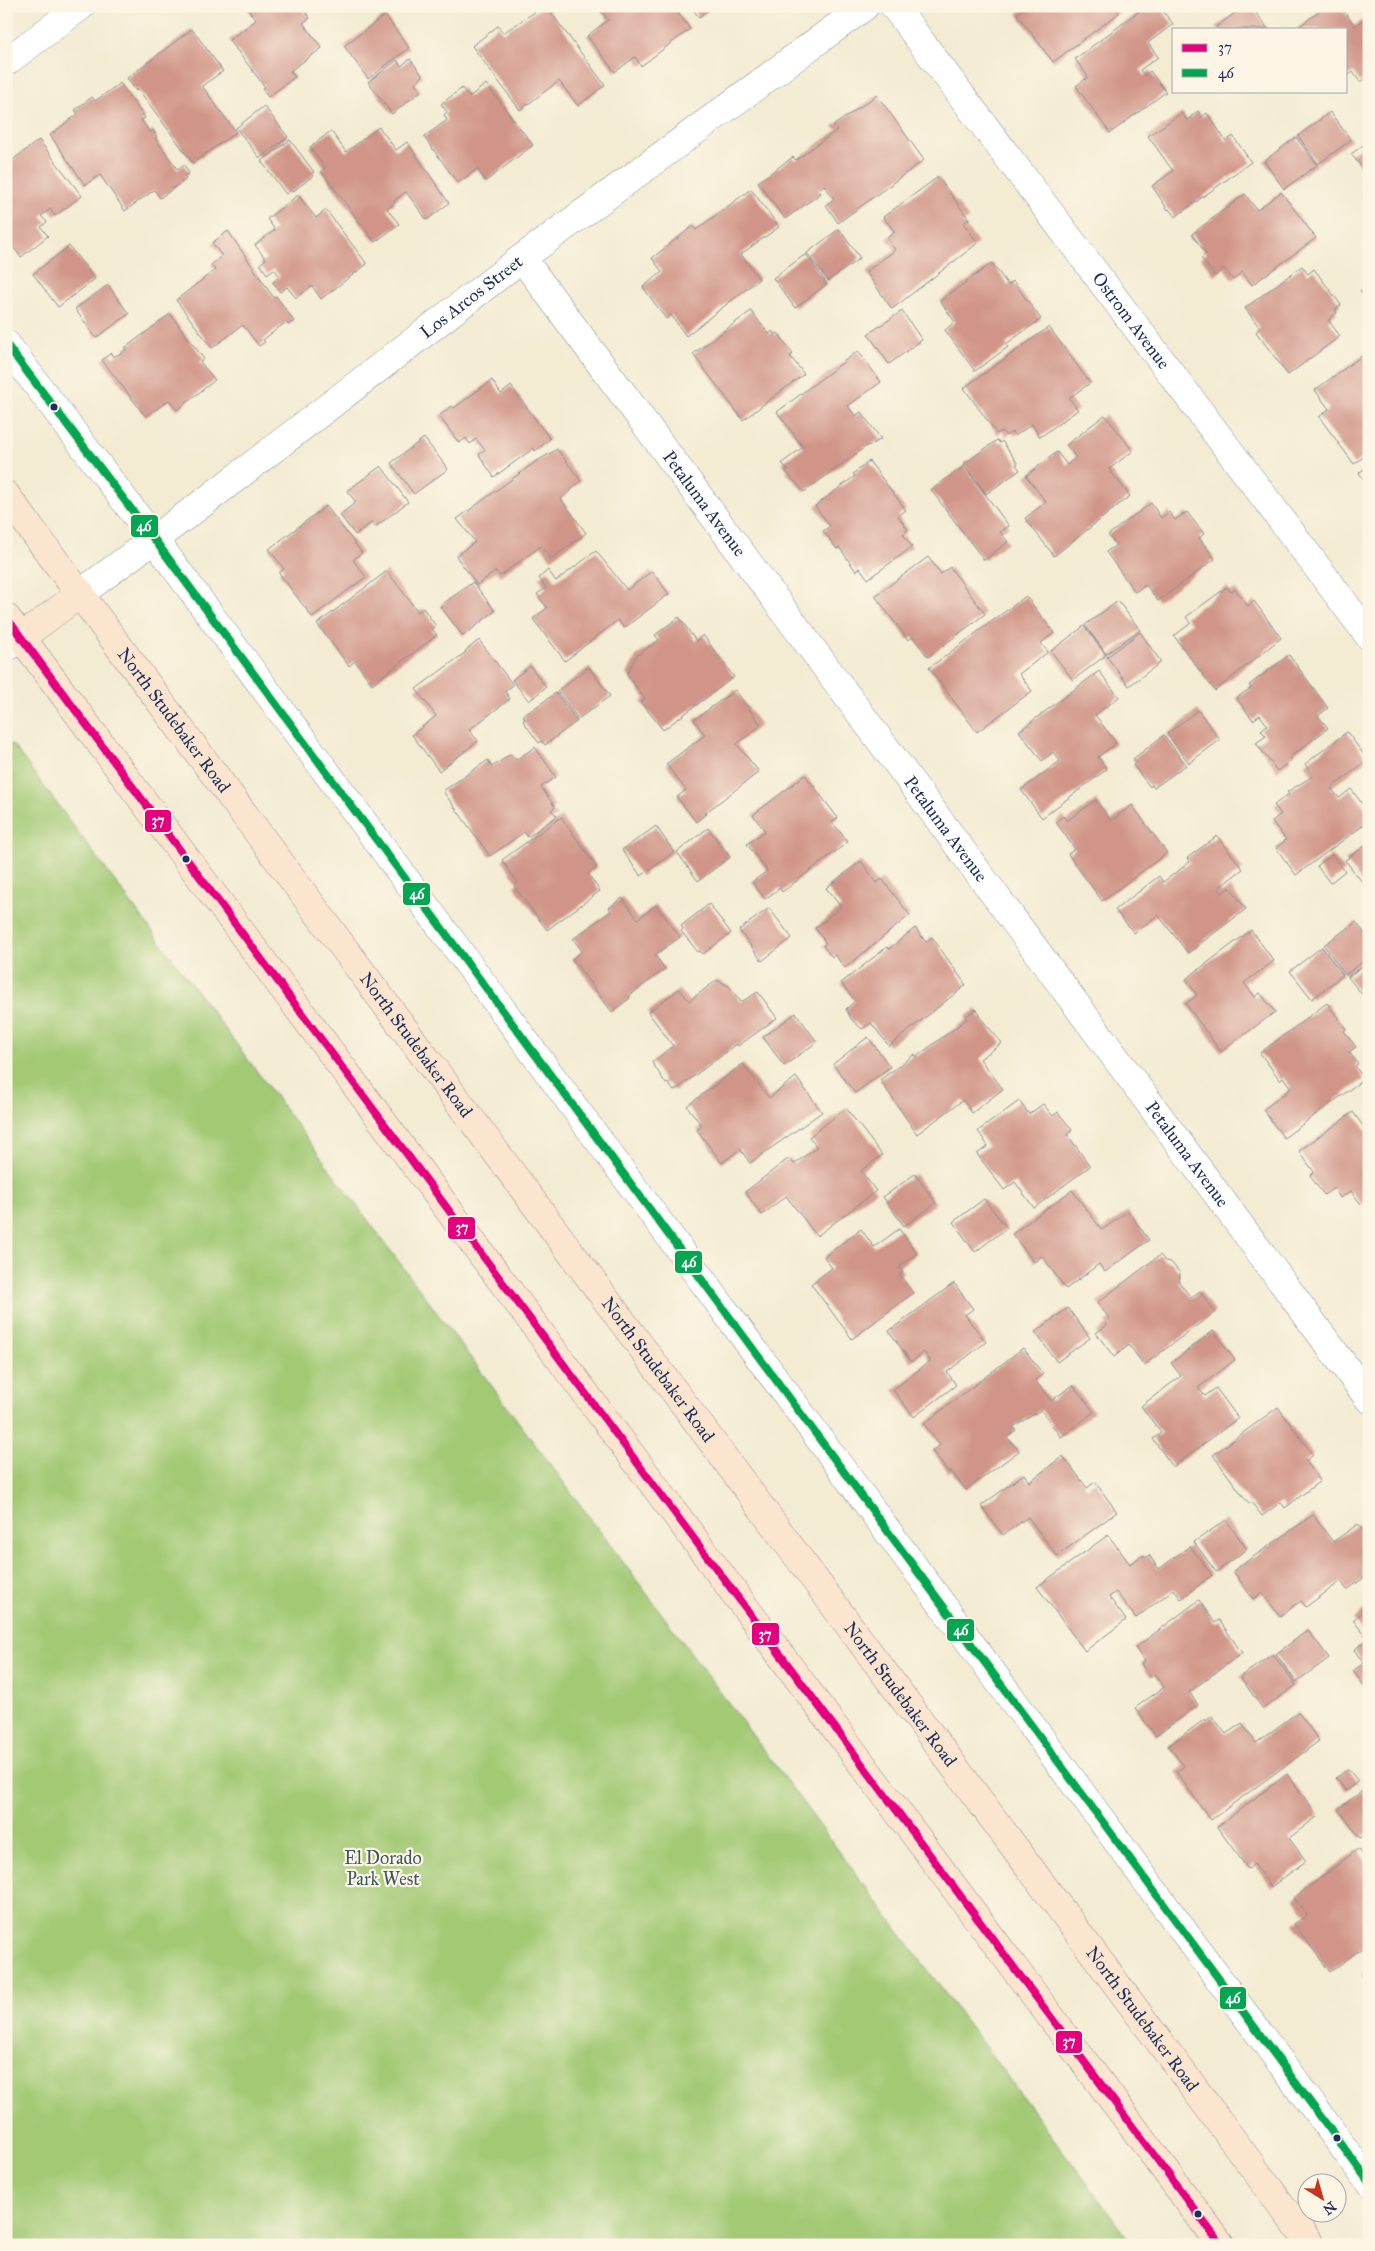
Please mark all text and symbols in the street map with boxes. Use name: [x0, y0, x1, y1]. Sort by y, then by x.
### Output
legend: [1172, 28, 1348, 92]
text: 37: [1218, 38, 1232, 56]
text: 46: [1218, 64, 1235, 82]
street label: Los Arcos Street: [416, 250, 528, 343]
street label: Ostrom Avenue: [1088, 268, 1175, 373]
unlabelled marker: [49, 402, 59, 412]
street label: Petaluma Avenue: [658, 446, 751, 561]
line badge: 46: [130, 514, 159, 538]
text: 46: [137, 518, 152, 536]
street label: North Studebaker Road: [113, 643, 235, 797]
street label: Petaluma Avenue: [899, 772, 992, 886]
line badge: 37: [144, 809, 172, 833]
text: 37: [151, 812, 165, 830]
unlabelled marker: [181, 854, 191, 864]
line badge: 46: [402, 882, 431, 906]
text: 46: [410, 886, 425, 904]
street label: North Studebaker Road: [355, 968, 477, 1122]
street label: Petaluma Avenue: [1141, 1097, 1234, 1211]
line badge: 37: [447, 1216, 476, 1240]
text: 37: [455, 1219, 469, 1237]
line badge: 46: [674, 1250, 703, 1274]
text: 46: [682, 1254, 697, 1272]
street label: North Studebaker Road: [597, 1293, 719, 1446]
street label: North Studebaker Road: [839, 1617, 961, 1771]
line badge: 46: [946, 1618, 975, 1642]
line badge: 37: [751, 1622, 780, 1646]
text: 46: [954, 1622, 969, 1640]
text: 37: [758, 1626, 772, 1644]
park label: El Dorado Park West: [344, 1847, 422, 1890]
street label: North Studebaker Road: [1081, 1942, 1204, 2096]
line badge: 46: [1219, 1986, 1247, 2010]
text: 46: [1226, 1990, 1241, 2008]
line badge: 37: [1055, 2030, 1083, 2054]
text: 37: [1062, 2033, 1076, 2051]
unlabelled marker: [1332, 2133, 1342, 2143]
north arrow: [1298, 2174, 1348, 2224]
text: N: [1320, 2198, 1339, 2218]
unlabelled marker: [1193, 2209, 1203, 2219]

